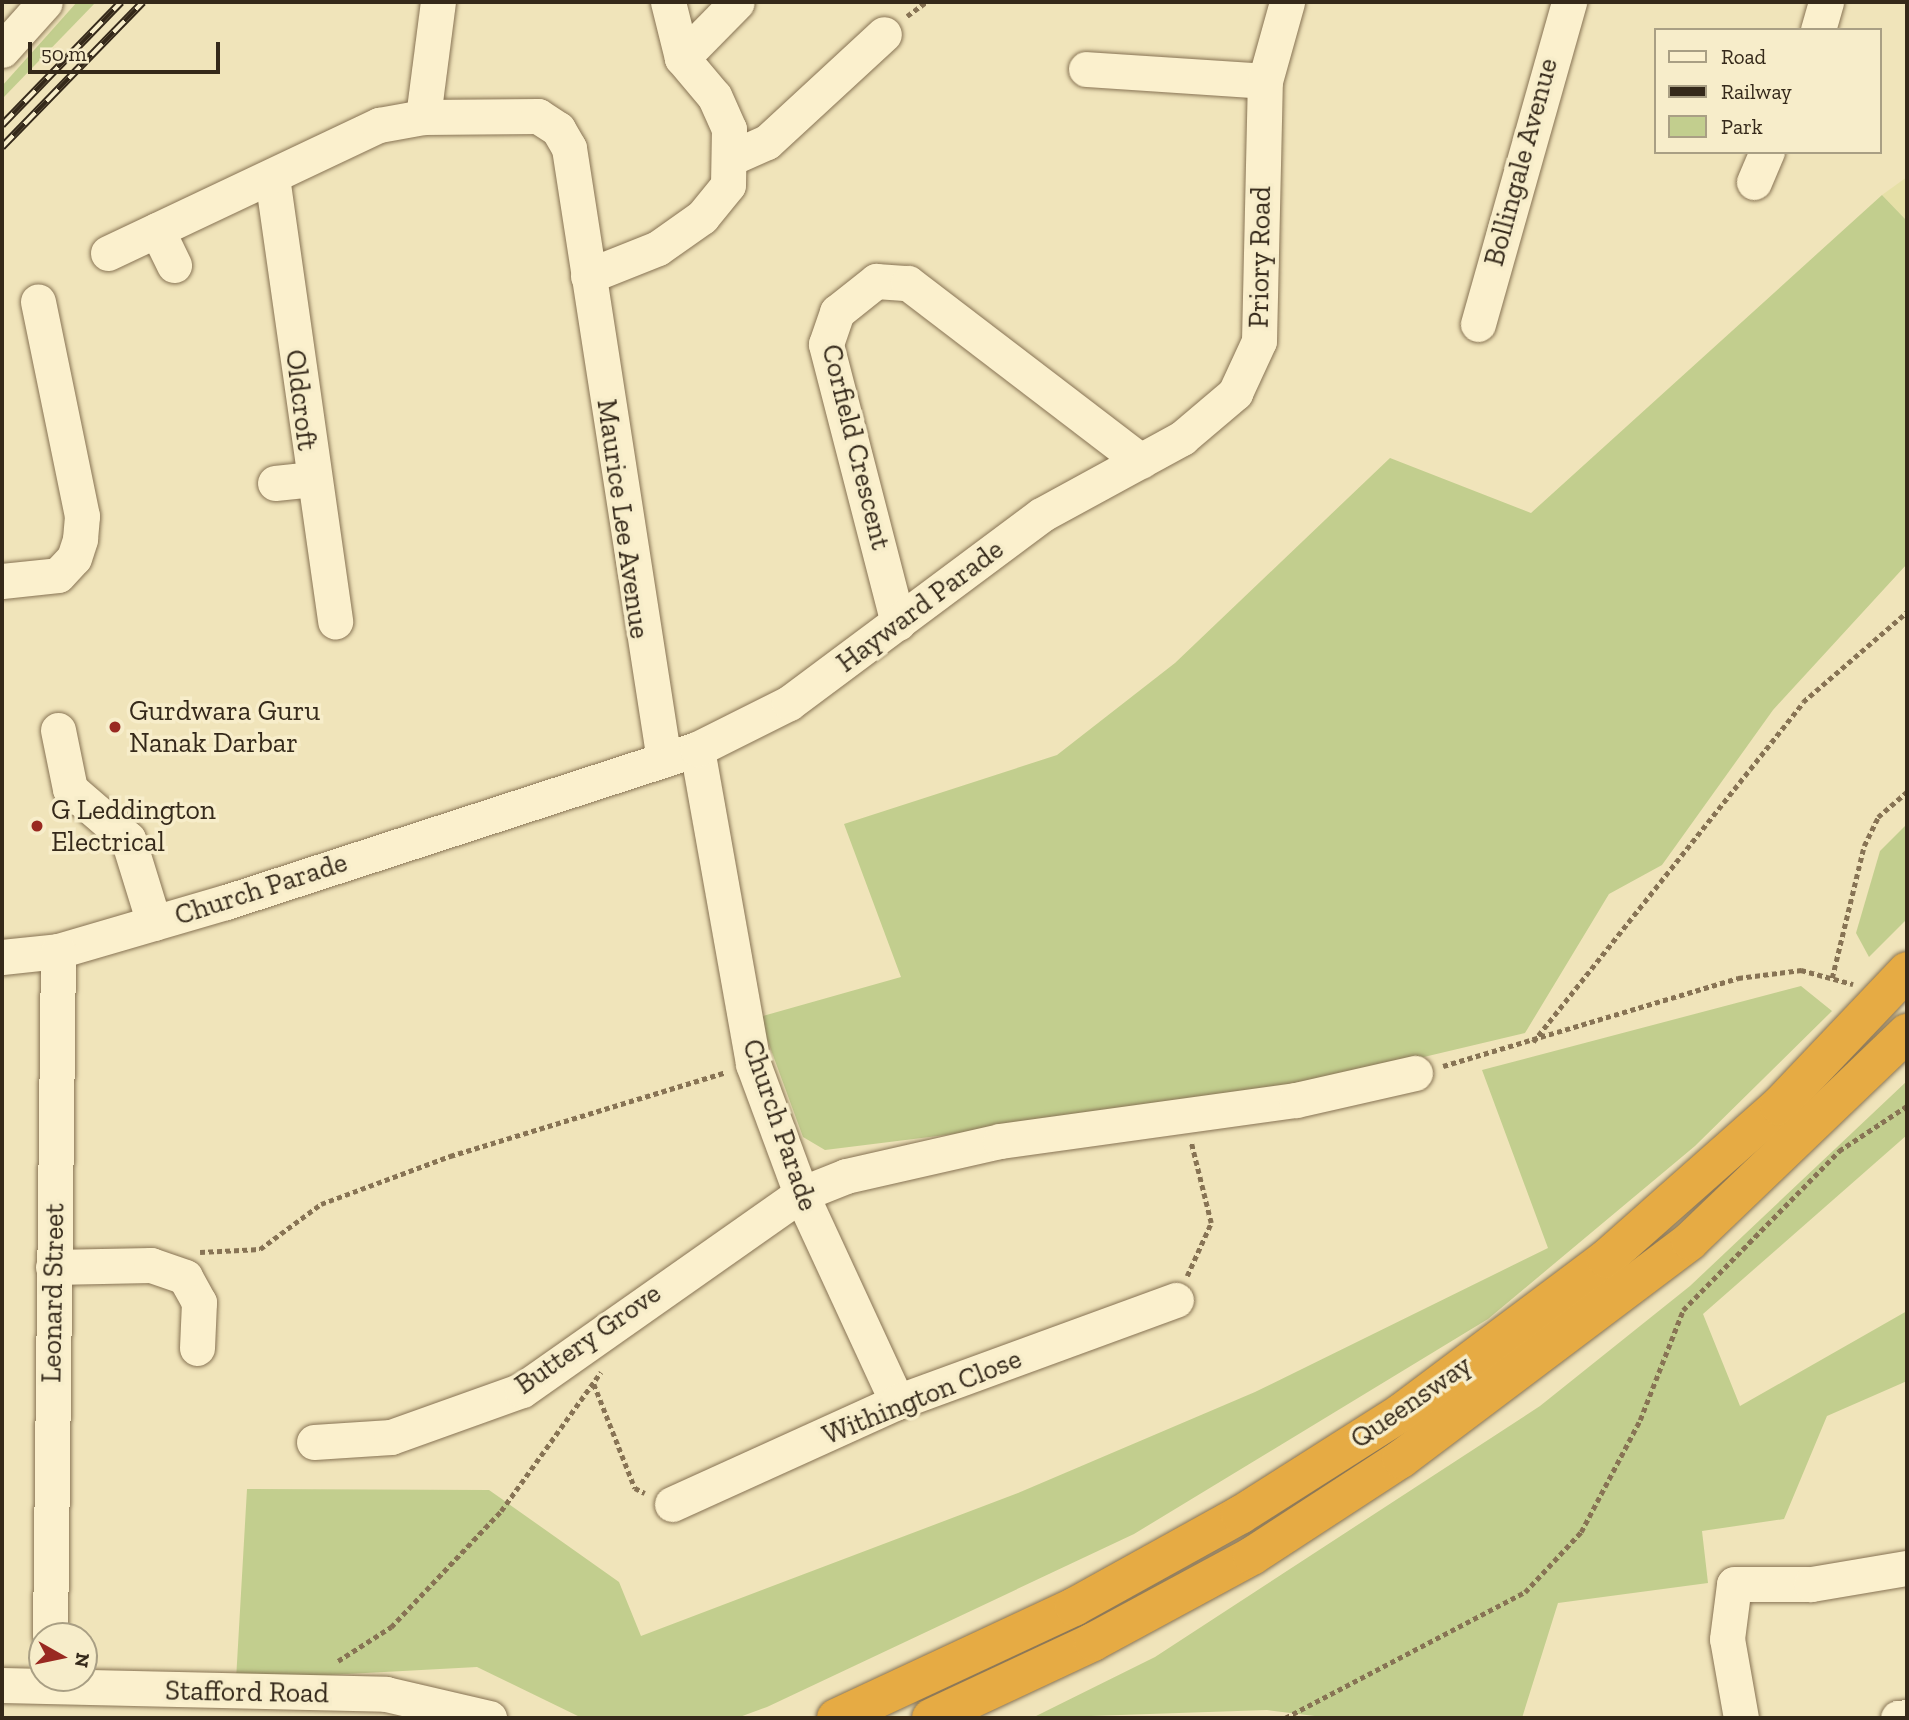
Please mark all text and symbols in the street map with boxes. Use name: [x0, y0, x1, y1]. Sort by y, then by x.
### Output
scale bar: [32, 28, 224, 72]
legend: [1654, 28, 1881, 154]
text: 50 m: [41, 41, 87, 66]
text: Road: [1721, 44, 1766, 69]
street label: Bollingale Avenue: [1477, 54, 1565, 270]
text: Railway: [1721, 79, 1792, 104]
text: Park: [1721, 114, 1763, 139]
street label: Priory Road: [1242, 185, 1278, 329]
street label: Corfield Crescent: [814, 341, 898, 553]
street label: Oldcroft: [278, 348, 324, 452]
street label: Maurice Lee Avenue: [589, 397, 657, 641]
street label: Hayward Parade: [830, 532, 1010, 680]
place label: Gurdwara Guru Nanak Darbar: [129, 694, 320, 760]
marker: Gurdwara Guru Nanak Darbar: [107, 719, 123, 735]
place label: G Leddington Electrical: [51, 793, 216, 859]
marker: G Leddington Electrical: [29, 818, 45, 834]
street label: Church Parade: [170, 845, 352, 933]
street label: Church Parade: [735, 1035, 825, 1215]
street label: Leonard Street: [35, 1203, 71, 1383]
street label: Buttery Grove: [508, 1276, 668, 1402]
street label: Withington Close: [818, 1342, 1026, 1452]
street label: Queensway: [1344, 1348, 1478, 1456]
north arrow: [28, 1622, 98, 1692]
text: N: [70, 1651, 95, 1669]
street label: Stafford Road: [165, 1674, 329, 1710]

